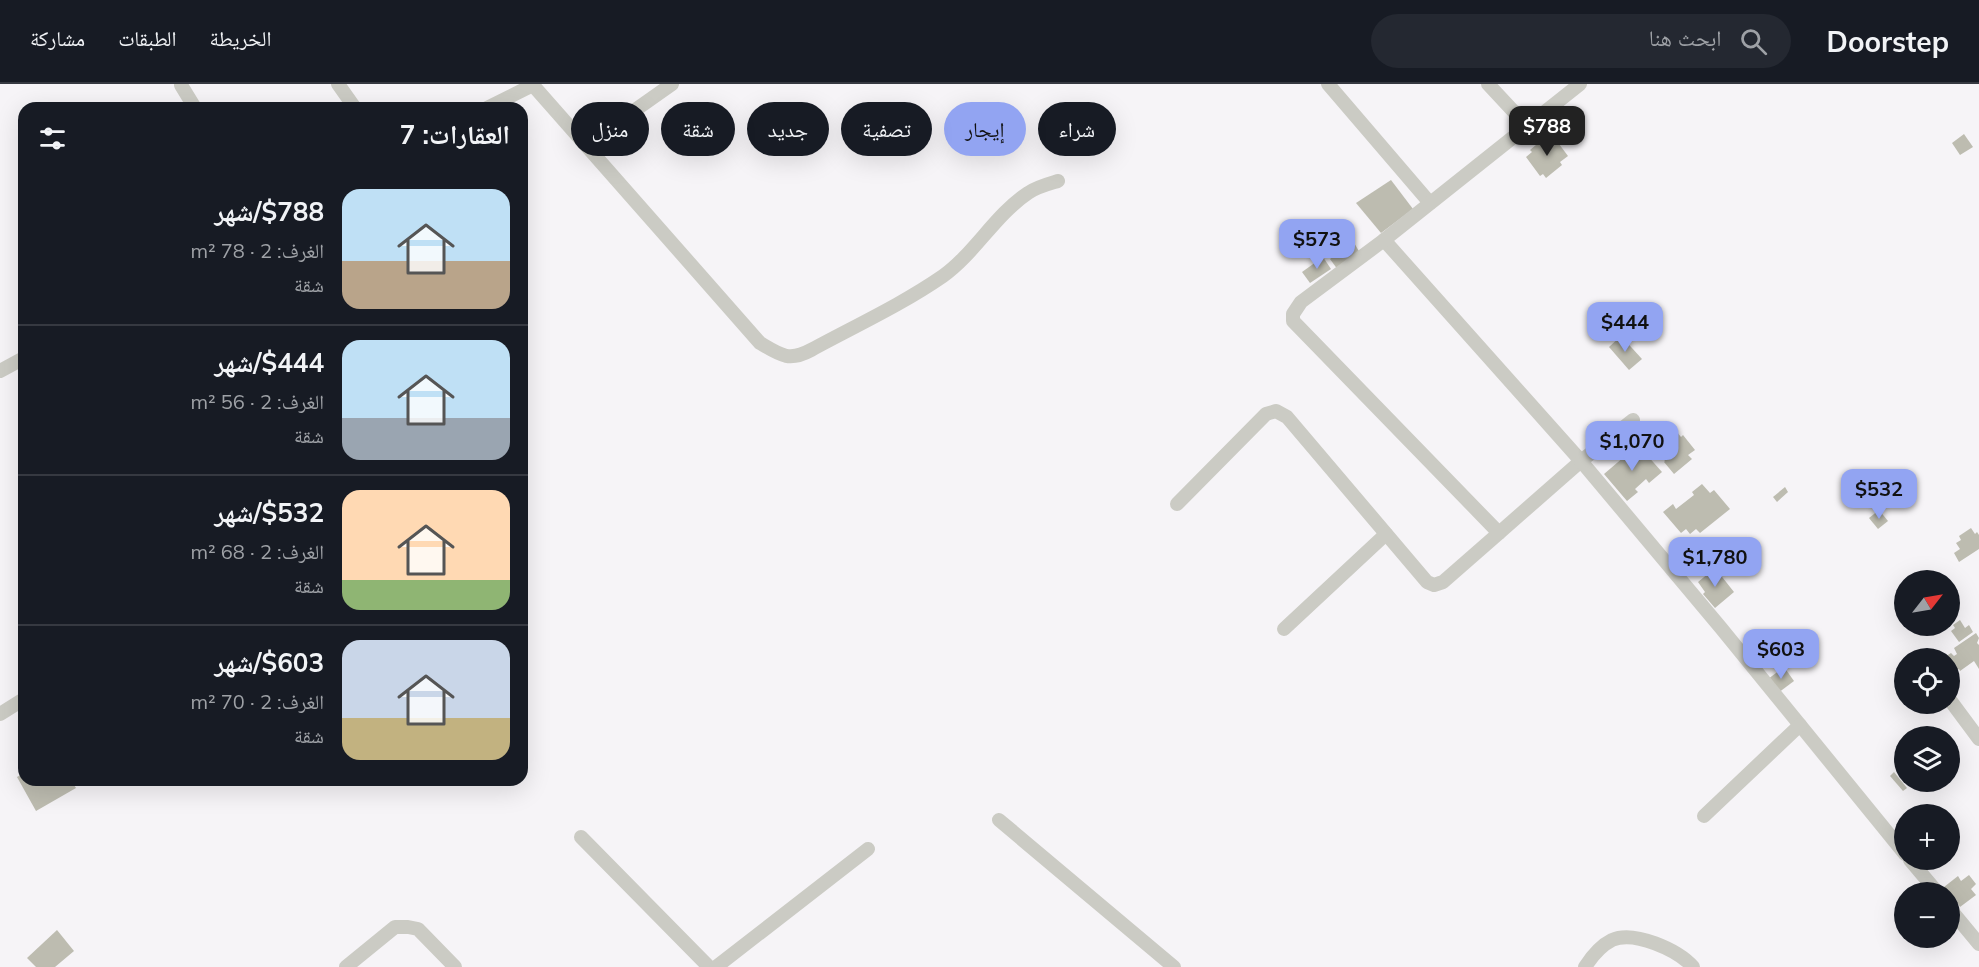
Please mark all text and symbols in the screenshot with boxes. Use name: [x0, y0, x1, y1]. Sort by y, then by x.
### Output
search box: [1371, 14, 1791, 68]
text: ابحث هنا: [1649, 24, 1722, 52]
text: Doorstep: [1827, 24, 1949, 59]
text: مشاركة: [30, 25, 85, 51]
text: الطبقات: [118, 25, 177, 51]
text: الخريطة: [210, 25, 271, 51]
icon: search: [1737, 25, 1770, 58]
chip: منزل: [571, 102, 649, 156]
chip: شقة: [661, 102, 735, 156]
chip: جديد: [747, 102, 829, 156]
chip: تصفية: [841, 102, 932, 156]
chip: إيجار: [944, 102, 1026, 156]
chip: شراء: [1038, 102, 1116, 156]
pin: $788: [1511, 106, 1583, 157]
text: $788: [1523, 113, 1571, 138]
text: العقارات: 7: [400, 118, 510, 151]
icon: filters: [36, 122, 69, 155]
text: $788/شهر: [215, 195, 324, 228]
icon: home: [390, 213, 462, 285]
pin: $573: [1281, 219, 1353, 270]
text: $573: [1293, 226, 1341, 251]
text: الغرف: 2 · 78 m²: [190, 238, 324, 263]
text: شقة: [294, 272, 324, 297]
pin: $444: [1589, 302, 1661, 353]
text: $444: [1601, 309, 1649, 334]
text: $444/شهر: [215, 346, 324, 379]
icon: home: [390, 364, 462, 436]
text: الغرف: 2 · 56 m²: [190, 389, 324, 414]
pin: $1,070: [1583, 421, 1681, 472]
text: شقة: [294, 423, 324, 448]
text: $1,070: [1600, 428, 1664, 453]
pin: $532: [1843, 469, 1915, 520]
text: $532: [1855, 476, 1903, 501]
text: $532/شهر: [215, 496, 324, 529]
icon: home: [390, 514, 462, 586]
pin: $1,780: [1666, 537, 1764, 588]
text: الغرف: 2 · 68 m²: [190, 539, 324, 564]
text: $1,780: [1683, 544, 1747, 569]
north arrow: [1894, 570, 1960, 636]
map controls: [1894, 570, 1960, 948]
text: شقة: [294, 573, 324, 598]
pin: $603: [1745, 629, 1817, 680]
text: $603: [1757, 636, 1805, 661]
text: $603/شهر: [215, 646, 324, 679]
button: locate: [1894, 648, 1960, 714]
icon: home: [390, 664, 462, 736]
text: الغرف: 2 · 70 m²: [190, 689, 324, 714]
text: شقة: [294, 723, 324, 748]
button: layers: [1894, 726, 1960, 792]
button: +: [1894, 804, 1960, 870]
button: −: [1894, 882, 1960, 948]

